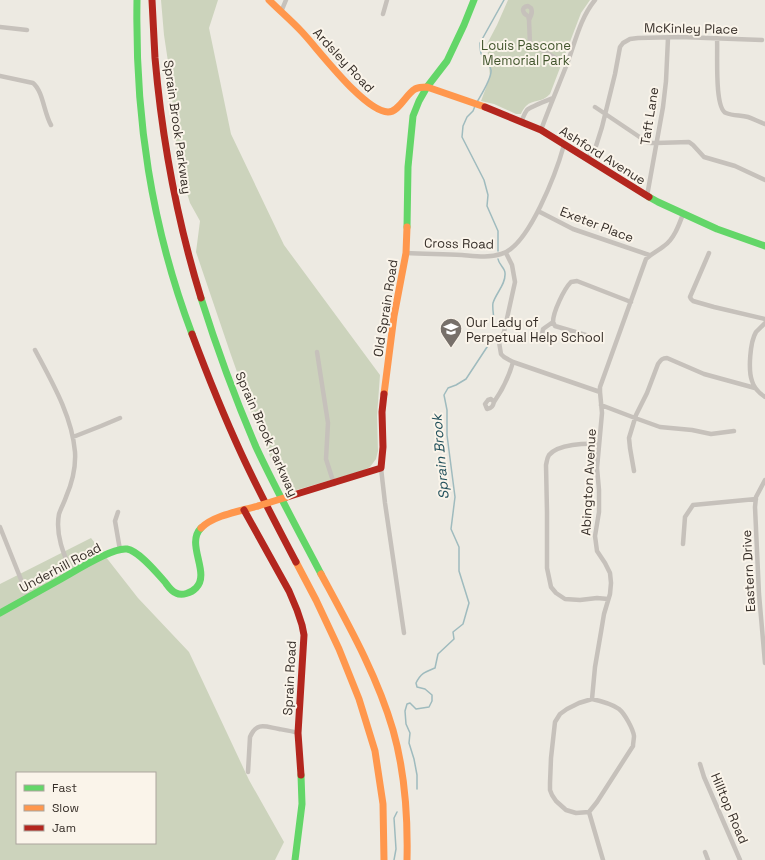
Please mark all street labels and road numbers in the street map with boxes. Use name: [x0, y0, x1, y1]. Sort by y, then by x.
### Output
street label: McKinley Place: [644, 19, 738, 38]
street label: Ardsley Road: [309, 24, 378, 96]
street label: Sprain Brook Parkway: [160, 59, 195, 195]
street label: Taft Lane: [637, 86, 662, 146]
street label: Ashford Avenue: [556, 122, 649, 189]
street label: Exeter Place: [558, 203, 636, 246]
street label: Cross Road: [424, 234, 494, 253]
street label: Old Sprain Road: [369, 258, 402, 358]
street label: Sprain Brook Parkway: [231, 369, 302, 499]
street label: Abington Avenue: [577, 428, 600, 536]
street label: Eastern Drive: [738, 529, 759, 612]
street label: Underhill Road: [16, 539, 104, 596]
street label: Sprain Road: [279, 640, 300, 716]
street label: Hilltop Road: [707, 770, 752, 846]

